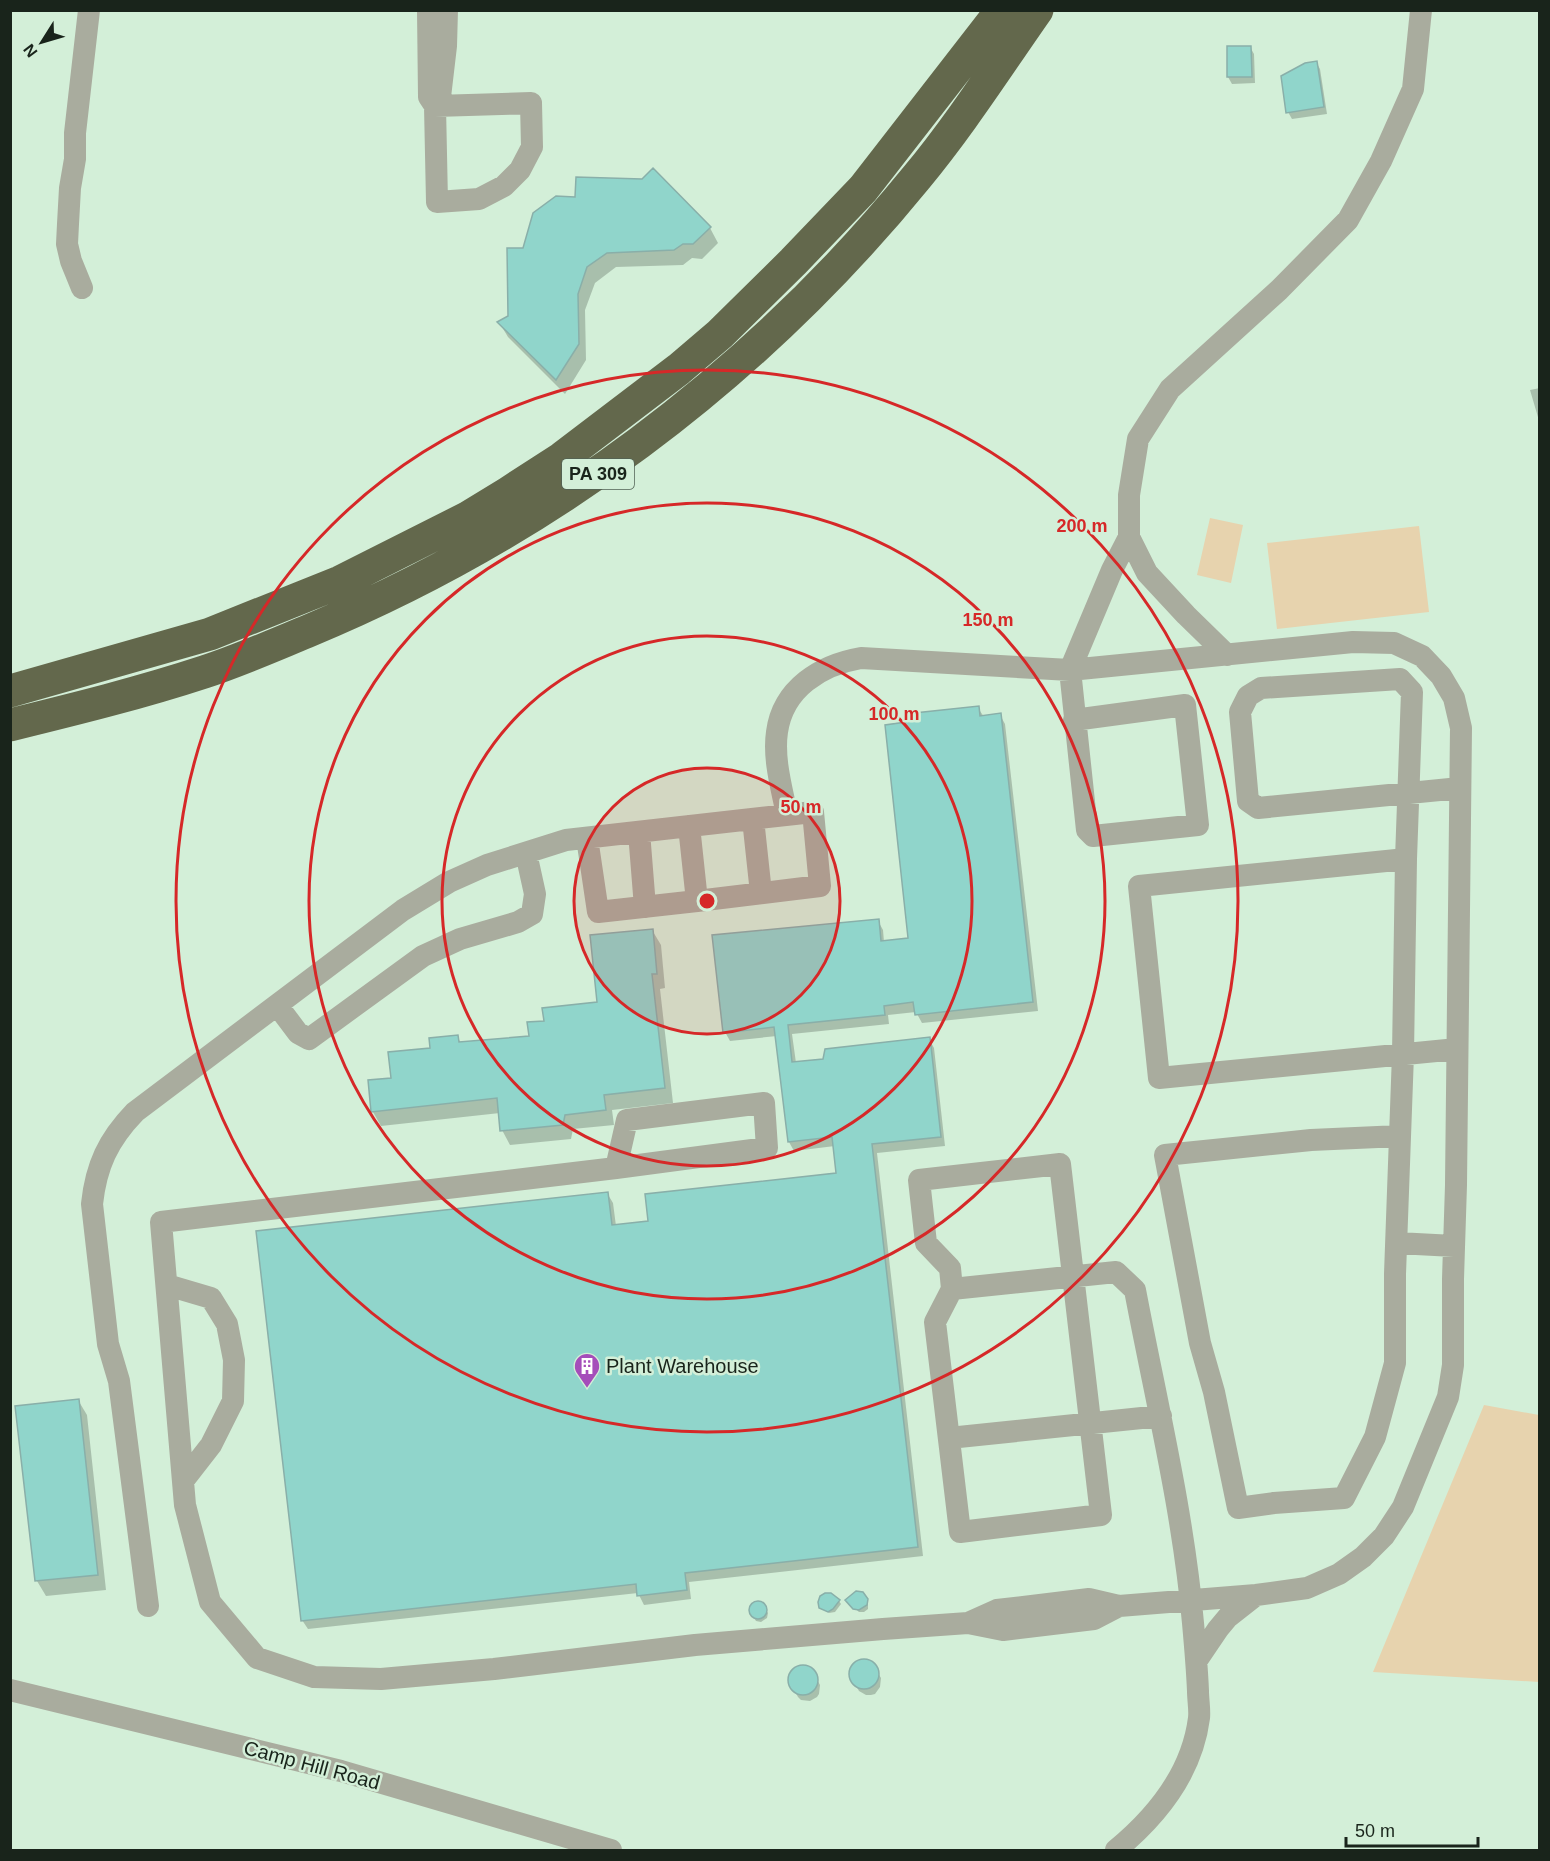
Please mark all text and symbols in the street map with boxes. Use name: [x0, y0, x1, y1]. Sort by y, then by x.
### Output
north arrow: [12, 12, 72, 72]
text: N: [20, 41, 41, 60]
road number: PA 309: [562, 459, 634, 489]
text: 200 m: [1056, 516, 1108, 536]
text: 150 m: [962, 610, 1014, 630]
text: 100 m: [868, 704, 920, 724]
text: 50 m: [780, 797, 822, 817]
centre of rings: [697, 891, 717, 911]
building icon: Plant Warehouse: [572, 1351, 602, 1389]
place label: Plant Warehouse: [606, 1355, 759, 1377]
street label: Camp Hill Road: [242, 1736, 382, 1794]
scale bar: [1346, 1810, 1478, 1848]
text: 50 m: [1355, 1821, 1395, 1841]

